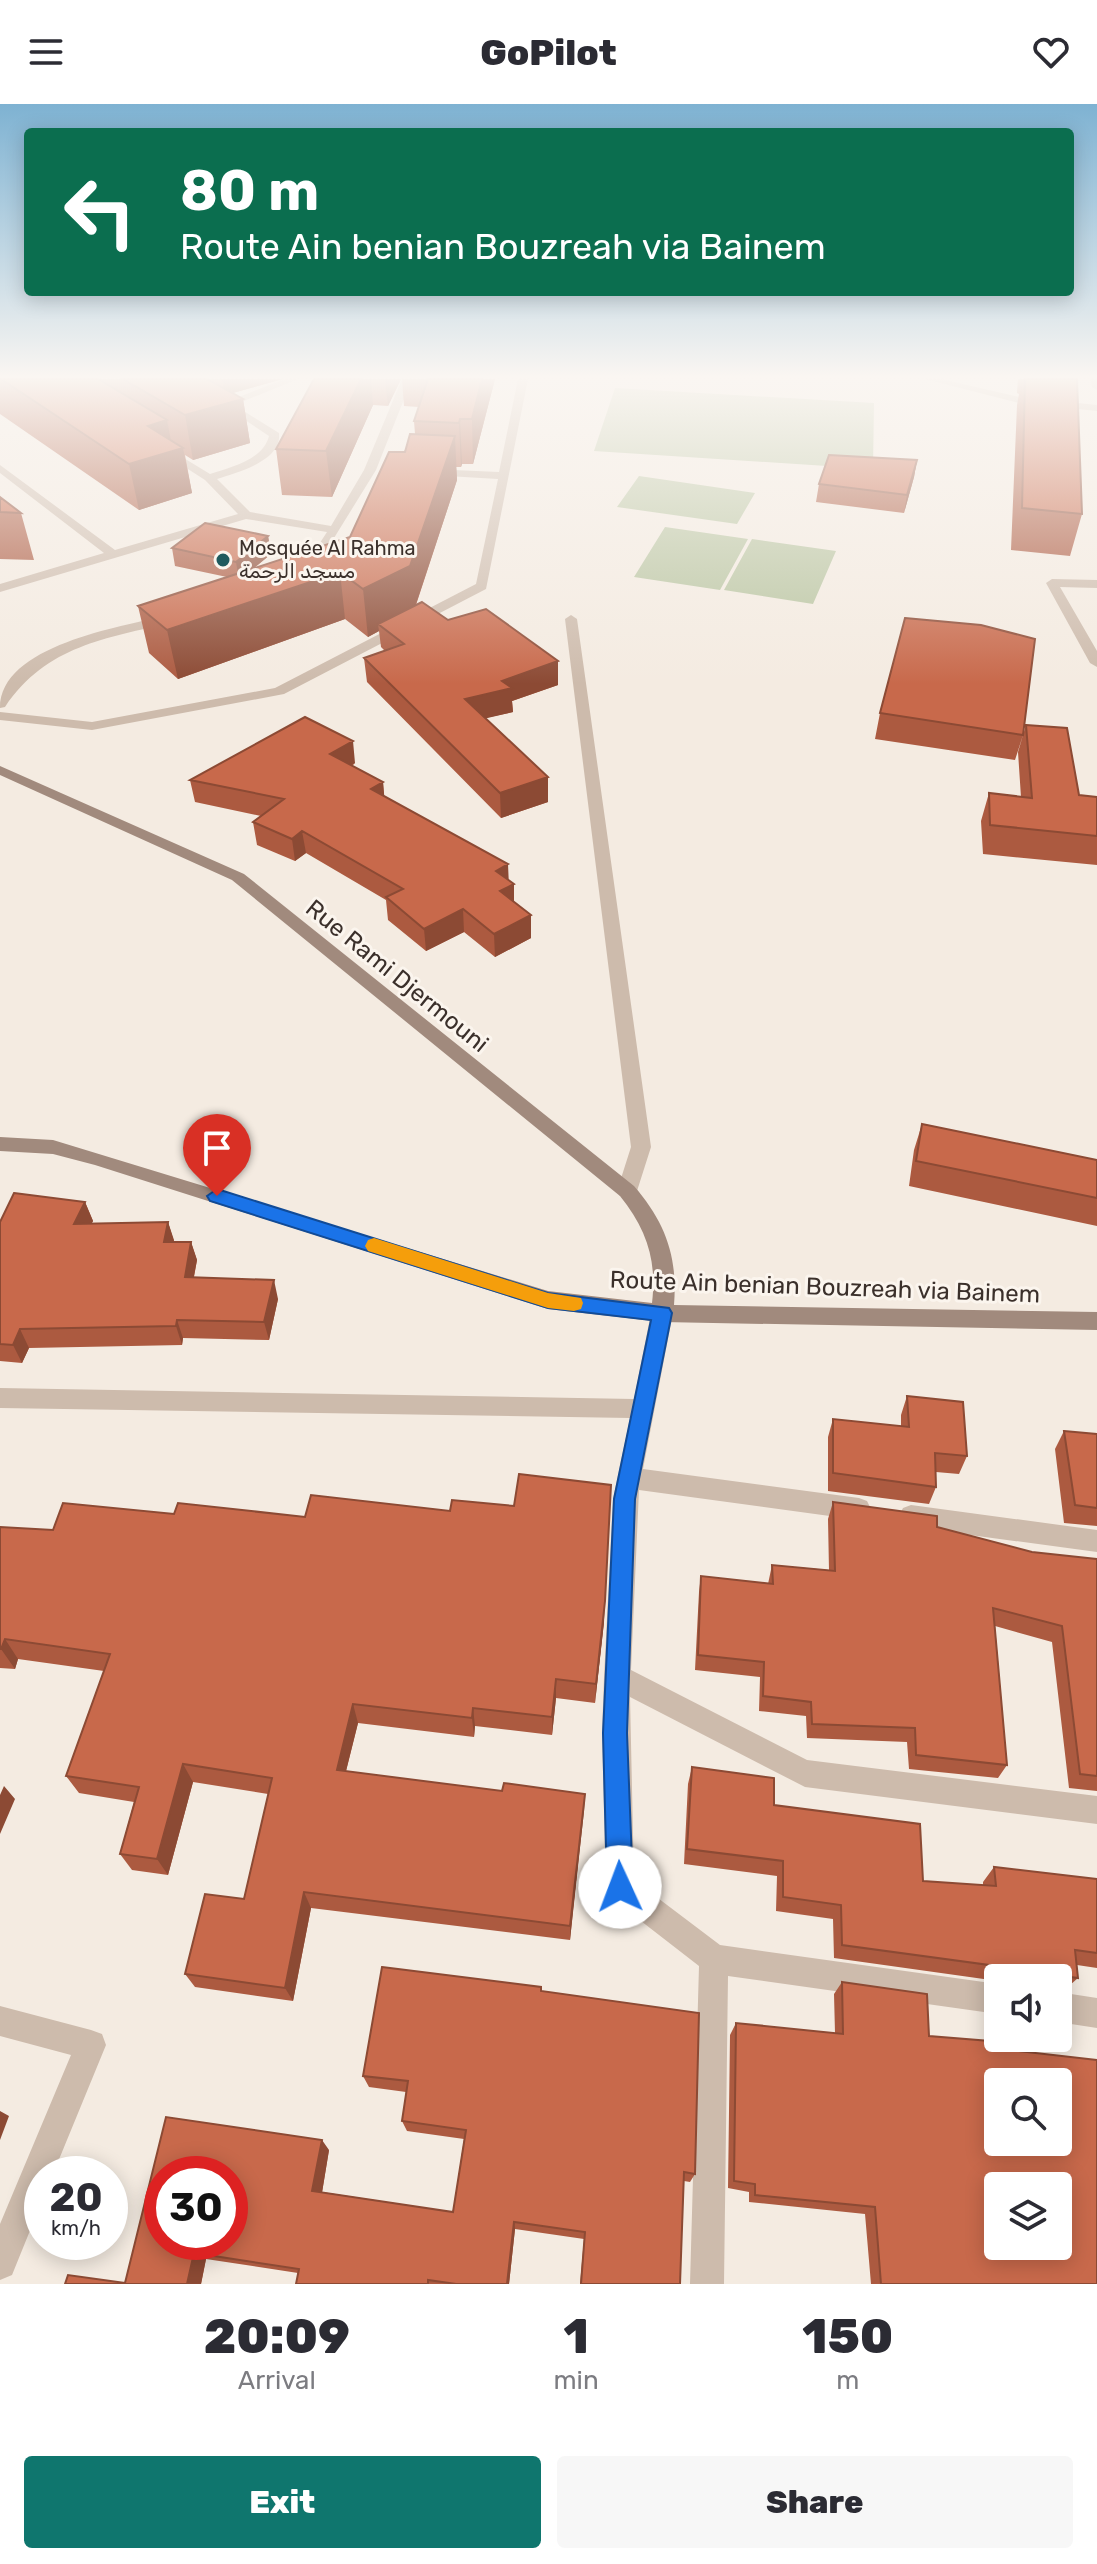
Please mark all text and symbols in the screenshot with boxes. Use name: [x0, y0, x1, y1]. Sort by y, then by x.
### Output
icon: menu: [24, 30, 68, 74]
icon: heart: [1029, 30, 1073, 74]
text: GoPilot: [480, 31, 617, 74]
text: 80 m: [180, 158, 319, 224]
icon: left: [48, 160, 152, 264]
text: Route Ain benian Bouzreah via Bainem: [180, 225, 826, 268]
place label: Mosquée Al Rahma مسجد الرحمة: [239, 536, 416, 583]
marker: Mosquée Al Rahma مسجد الرحمة: [214, 551, 232, 569]
street label: Rue Rami Djermouni: [300, 894, 494, 1058]
pin: [183, 1114, 251, 1196]
icon: arrive: [195, 1126, 239, 1170]
street label: Route Ain benian Bouzreah via Bainem: [609, 1265, 1041, 1309]
position arrow: [578, 1845, 662, 1929]
map controls: [984, 1964, 1072, 2260]
button: sound: [984, 1964, 1072, 2052]
button: search: [984, 2068, 1072, 2156]
speed limit sign: 30: [144, 2156, 248, 2260]
button: layers: [984, 2172, 1072, 2260]
text: 20: [49, 2174, 103, 2221]
text: km/h: [51, 2216, 101, 2240]
text: 20:09: [204, 2308, 350, 2365]
text: 1: [563, 2308, 589, 2365]
text: 150: [802, 2308, 893, 2365]
text: Arrival: [238, 2365, 316, 2396]
text: min: [554, 2365, 599, 2396]
text: m: [836, 2365, 859, 2396]
button: Exit: [24, 2456, 541, 2548]
button: Share: [557, 2456, 1073, 2548]

